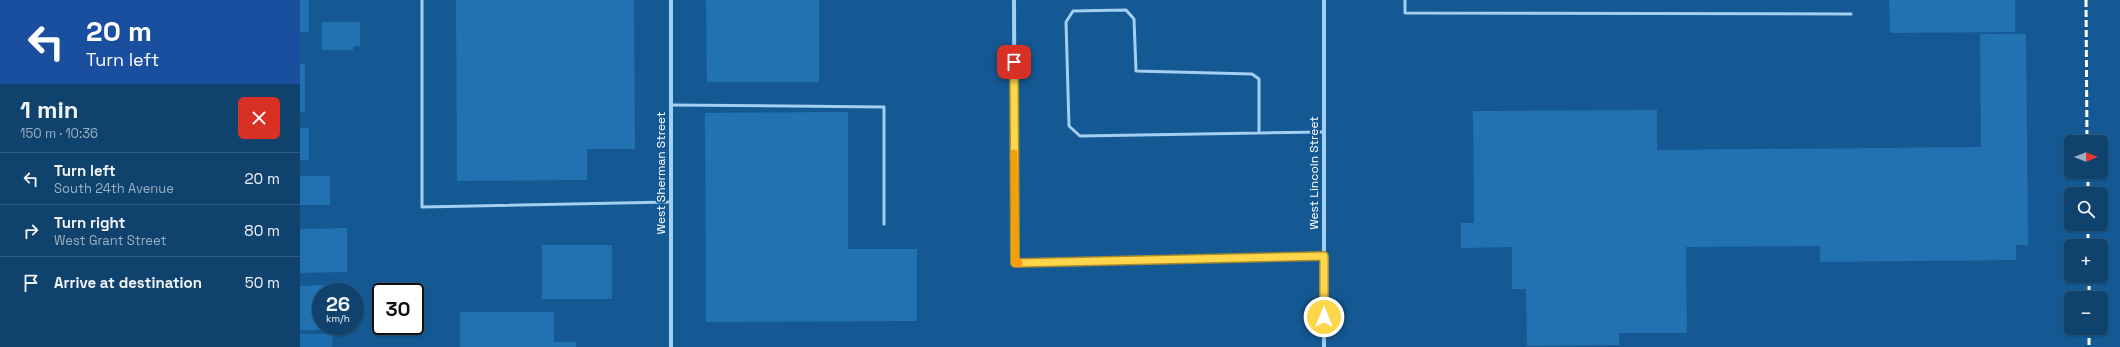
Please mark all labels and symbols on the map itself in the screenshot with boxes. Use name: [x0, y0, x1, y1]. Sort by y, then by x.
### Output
pin: [997, 45, 1031, 79]
street label: West Sherman Street: [653, 112, 669, 234]
street label: West Lincoln Street: [1306, 116, 1322, 230]
north arrow: [2064, 135, 2108, 179]
speed limit sign: 30: [372, 283, 424, 335]
position arrow: [1303, 296, 1345, 338]

